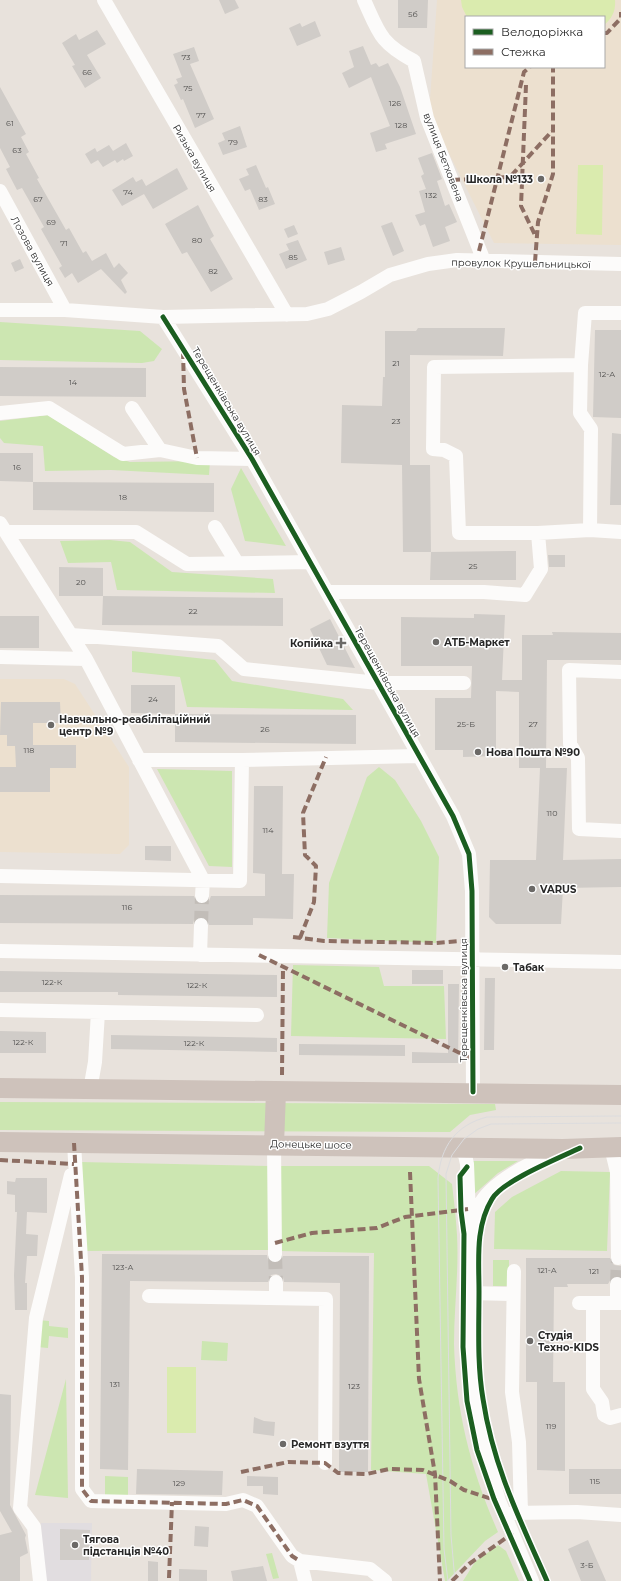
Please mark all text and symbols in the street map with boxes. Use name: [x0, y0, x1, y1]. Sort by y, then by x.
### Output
house number: 5б: [408, 9, 418, 19]
legend: [465, 16, 605, 68]
text: Велодоріжка: [501, 24, 583, 39]
text: Стежка: [501, 44, 546, 59]
house number: 73: [181, 52, 191, 62]
house number: 66: [82, 67, 92, 77]
house number: 75: [183, 83, 193, 93]
house number: 126: [389, 98, 401, 108]
house number: 77: [196, 110, 206, 120]
street label: вулиця Бетховена: [421, 111, 466, 204]
house number: 61: [6, 118, 14, 128]
house number: 128: [395, 120, 407, 130]
street label: Ризька вулиця: [170, 122, 219, 195]
house number: 79: [228, 137, 238, 147]
house number: 63: [12, 145, 22, 155]
place label: Школа №133: [466, 173, 533, 186]
marker: Школа №133: [536, 174, 546, 184]
house number: 74: [123, 187, 133, 197]
house number: 132: [425, 190, 437, 200]
house number: 67: [33, 194, 43, 204]
house number: 83: [258, 194, 268, 204]
street label: Лозова вулиця: [8, 214, 57, 288]
house number: 69: [46, 217, 56, 227]
house number: 80: [192, 235, 202, 245]
house number: 71: [60, 238, 68, 248]
house number: 85: [288, 252, 298, 262]
street label: провулок Крушельницької: [451, 256, 591, 271]
house number: 82: [208, 266, 218, 276]
street label: Терещенківська вулиця: [189, 345, 264, 458]
house number: 21: [392, 358, 400, 368]
house number: 12-А: [599, 369, 615, 379]
house number: 14: [69, 377, 78, 387]
house number: 23: [391, 416, 401, 426]
house number: 16: [13, 462, 21, 472]
house number: 18: [119, 492, 127, 502]
house number: 25: [468, 561, 478, 571]
house number: 20: [76, 577, 86, 587]
house number: 22: [188, 606, 198, 616]
street label: Терещенківська вулиця: [352, 625, 423, 740]
place label: АТБ-Маркет: [444, 636, 510, 649]
place label: Копійка: [290, 637, 333, 650]
marker: АТБ-Маркет: [431, 637, 441, 647]
marker: Копійка: [336, 638, 346, 648]
house number: 24: [148, 694, 159, 704]
place label: Навчально-реабілітаційний центр №9: [59, 713, 210, 738]
house number: 25-Б: [457, 719, 475, 729]
house number: 27: [528, 719, 538, 729]
marker: Навчально-реабілітаційний центр №9: [46, 720, 56, 730]
house number: 26: [260, 724, 270, 734]
house number: 118: [24, 745, 34, 755]
place label: Нова Пошта №90: [486, 746, 580, 759]
marker: Нова Пошта №90: [473, 747, 483, 757]
house number: 110: [546, 808, 558, 818]
house number: 114: [262, 825, 274, 835]
place label: VARUS: [539, 883, 577, 896]
marker: VARUS: [527, 884, 537, 894]
house number: 116: [122, 902, 132, 912]
street label: Терещенківська вулиця: [457, 938, 470, 1062]
place label: Табак: [513, 961, 545, 974]
marker: Табак: [500, 962, 510, 972]
house number: 122-К: [42, 977, 63, 987]
house number: 122-К: [187, 980, 208, 990]
house number: 122-К: [13, 1037, 34, 1047]
house number: 122-К: [184, 1038, 205, 1048]
street label: Донецьке шосе: [270, 1137, 352, 1152]
house number: 123-А: [113, 1262, 133, 1272]
house number: 121-А: [537, 1265, 557, 1275]
house number: 121: [589, 1266, 599, 1276]
place label: Студія Техно-KIDS: [538, 1329, 599, 1354]
marker: Студія Техно-KIDS: [525, 1336, 535, 1346]
house number: 131: [110, 1379, 120, 1389]
house number: 123: [348, 1381, 360, 1391]
house number: 119: [546, 1421, 556, 1431]
place label: Ремонт взуття: [291, 1438, 369, 1451]
marker: Ремонт взуття: [278, 1439, 288, 1449]
house number: 115: [590, 1476, 601, 1486]
house number: 129: [173, 1478, 185, 1488]
place label: Тягова пiдстанцiя №40: [83, 1533, 169, 1558]
marker: Тягова пiдстанцiя №40: [70, 1540, 80, 1550]
house number: 3-Б: [580, 1560, 594, 1570]

